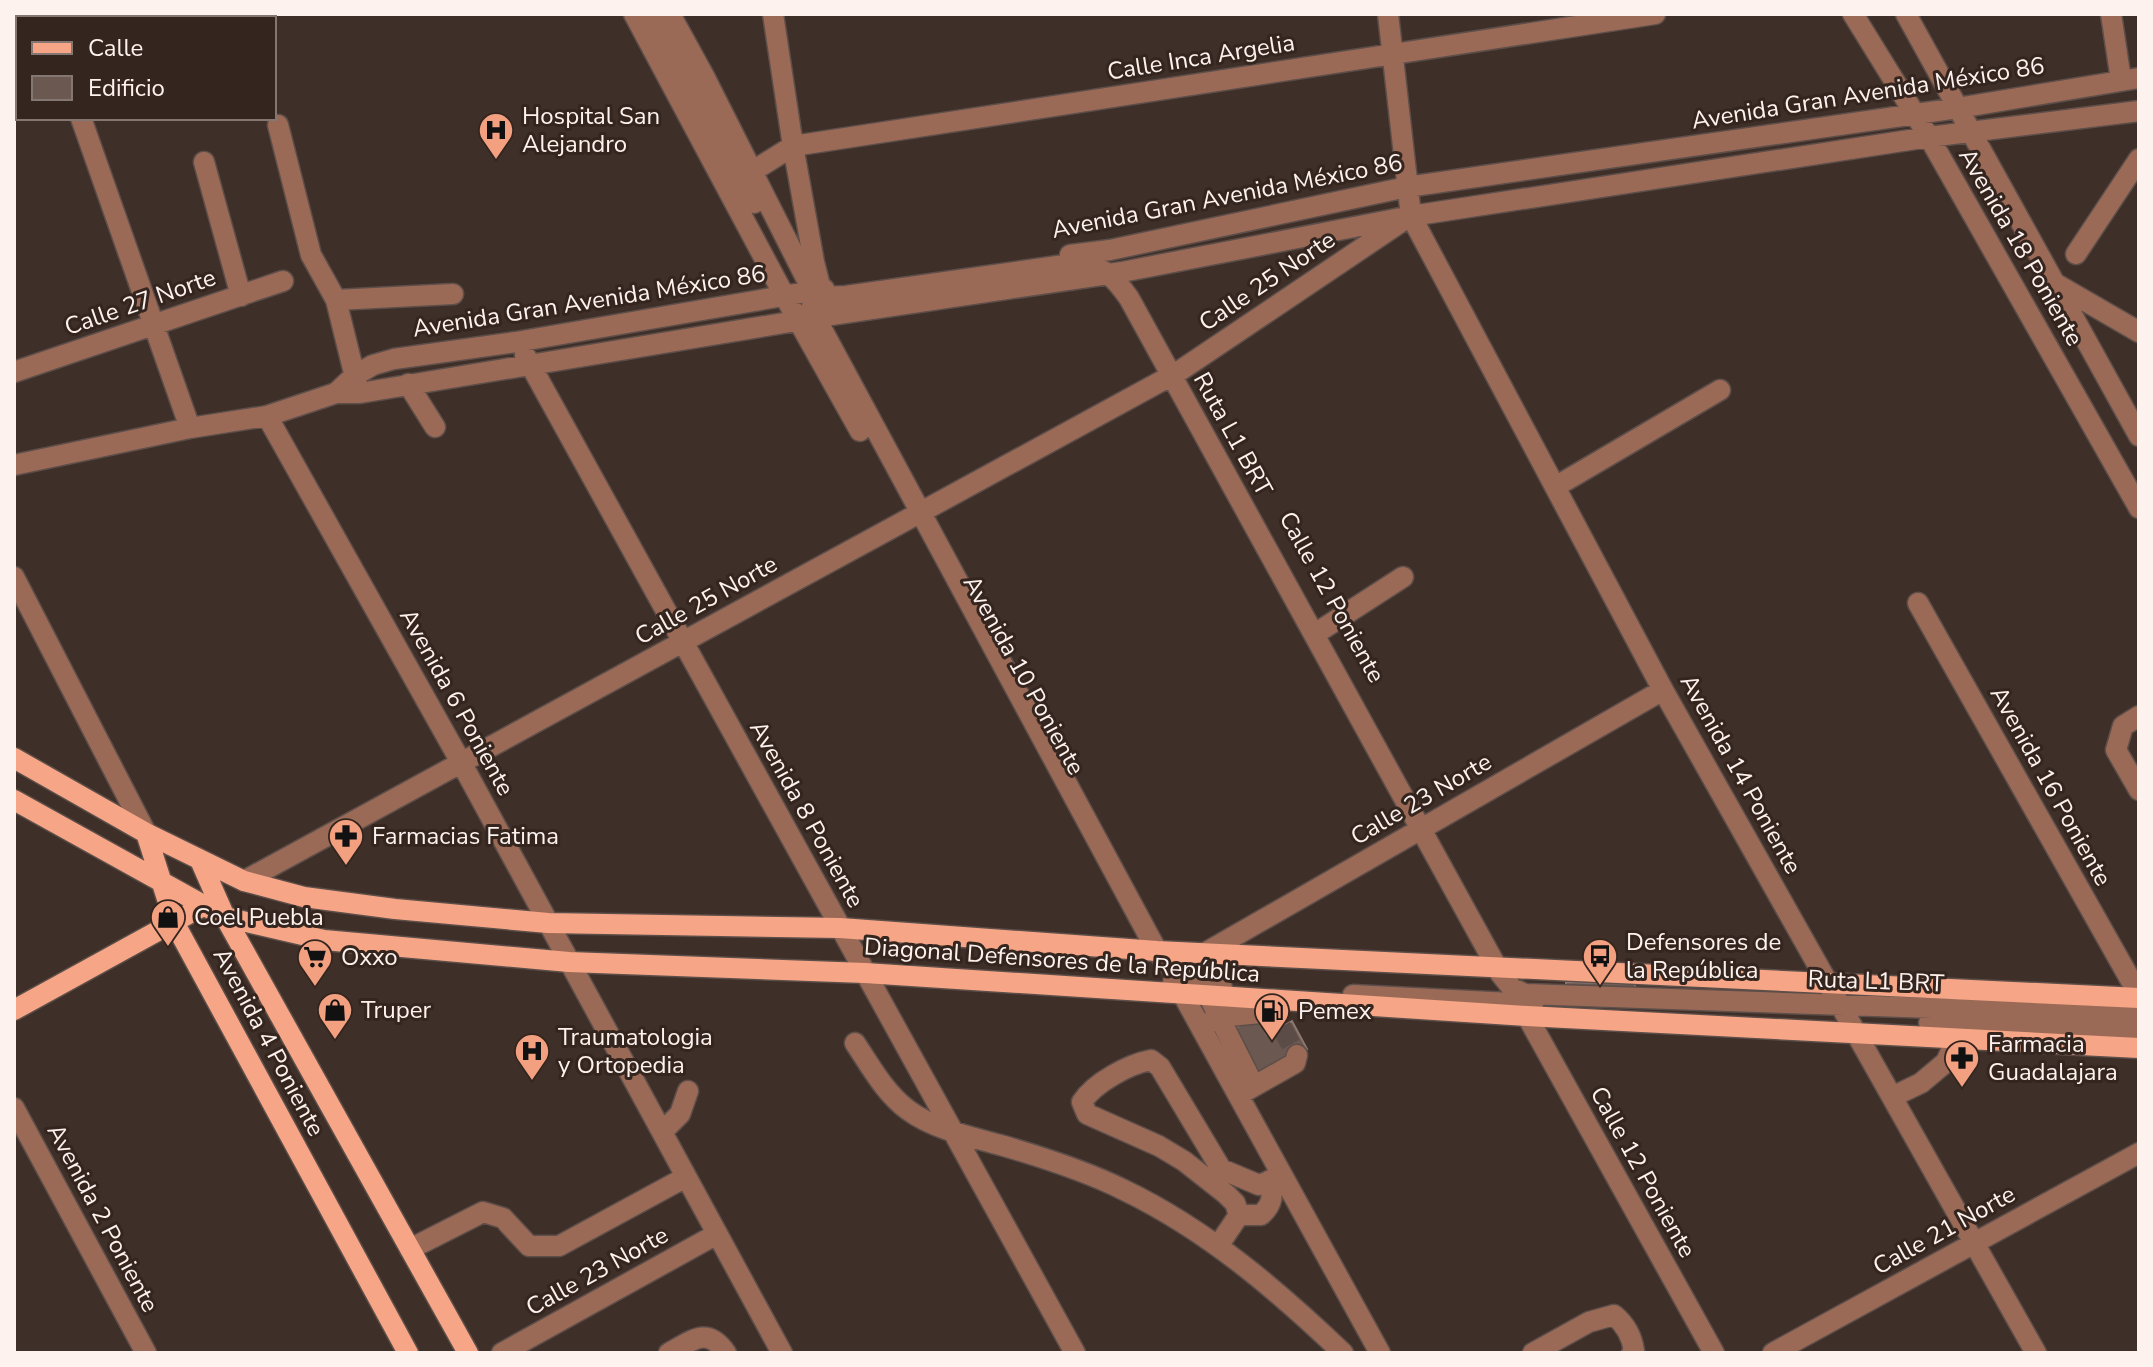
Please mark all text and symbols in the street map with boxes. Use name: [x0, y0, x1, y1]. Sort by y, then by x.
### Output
legend: [16, 16, 276, 120]
street label: Calle Inca Argelia: [1105, 26, 1297, 88]
text: Calle: [88, 32, 143, 64]
street label: Avenida Gran Avenida México 86: [1689, 49, 2047, 137]
text: Edificio: [88, 72, 165, 104]
place label: Hospital San Alejandro: [522, 100, 660, 160]
hospital icon: Hospital San Alejandro: [477, 111, 515, 161]
street label: Avenida 18 Poniente: [1951, 142, 2091, 352]
street label: Avenida Gran Avenida México 86: [1049, 146, 1405, 246]
street label: Calle 25 Norte: [1193, 224, 1341, 338]
street label: Avenida Gran Avenida México 86: [410, 257, 768, 345]
street label: Calle 27 Norte: [60, 261, 220, 343]
street label: Ruta L1 BRT: [1186, 366, 1280, 502]
street label: Calle 12 Poniente: [1272, 506, 1392, 688]
street label: Calle 25 Norte: [629, 548, 783, 652]
street label: Avenida 10 Poniente: [956, 569, 1092, 781]
street label: Avenida 6 Poniente: [392, 603, 522, 801]
street label: Avenida 14 Poniente: [1673, 668, 1809, 880]
street label: Avenida 16 Poniente: [1983, 680, 2119, 892]
street label: Avenida 8 Poniente: [742, 715, 872, 913]
street label: Calle 23 Norte: [1345, 746, 1497, 852]
pharmacy icon: Farmacias Fatima: [327, 817, 365, 867]
place label: Farmacias Fatima: [372, 820, 559, 852]
shop icon: Coel Puebla: [149, 898, 187, 948]
place label: Coel Puebla: [194, 901, 324, 933]
place label: Defensores de la República: [1626, 926, 1781, 986]
street label: Diagonal Defensores de la República: [863, 930, 1261, 990]
bus stop icon: Defensores de la República: [1581, 937, 1619, 987]
supermarket icon: Oxxo: [296, 938, 334, 988]
place label: Oxxo: [341, 941, 398, 973]
street label: Avenida 4 Poniente: [206, 942, 332, 1142]
street label: Ruta L1 BRT: [1807, 963, 1945, 999]
shop icon: Truper: [316, 991, 354, 1041]
fuel station icon: Pemex: [1253, 992, 1291, 1042]
place label: Truper: [361, 994, 431, 1026]
place label: Pemex: [1298, 995, 1372, 1027]
place label: Traumatologia y Ortopedia: [558, 1021, 713, 1081]
place label: Farmacia Guadalajara: [1988, 1028, 2118, 1088]
hospital icon: Traumatologia y Ortopedia: [513, 1032, 551, 1082]
pharmacy icon: Farmacia Guadalajara: [1943, 1039, 1981, 1089]
street label: Calle 12 Poniente: [1583, 1081, 1703, 1263]
street label: Avenida 2 Poniente: [40, 1118, 166, 1318]
street label: Calle 21 Norte: [1867, 1178, 2021, 1282]
street label: Calle 23 Norte: [520, 1219, 674, 1323]

